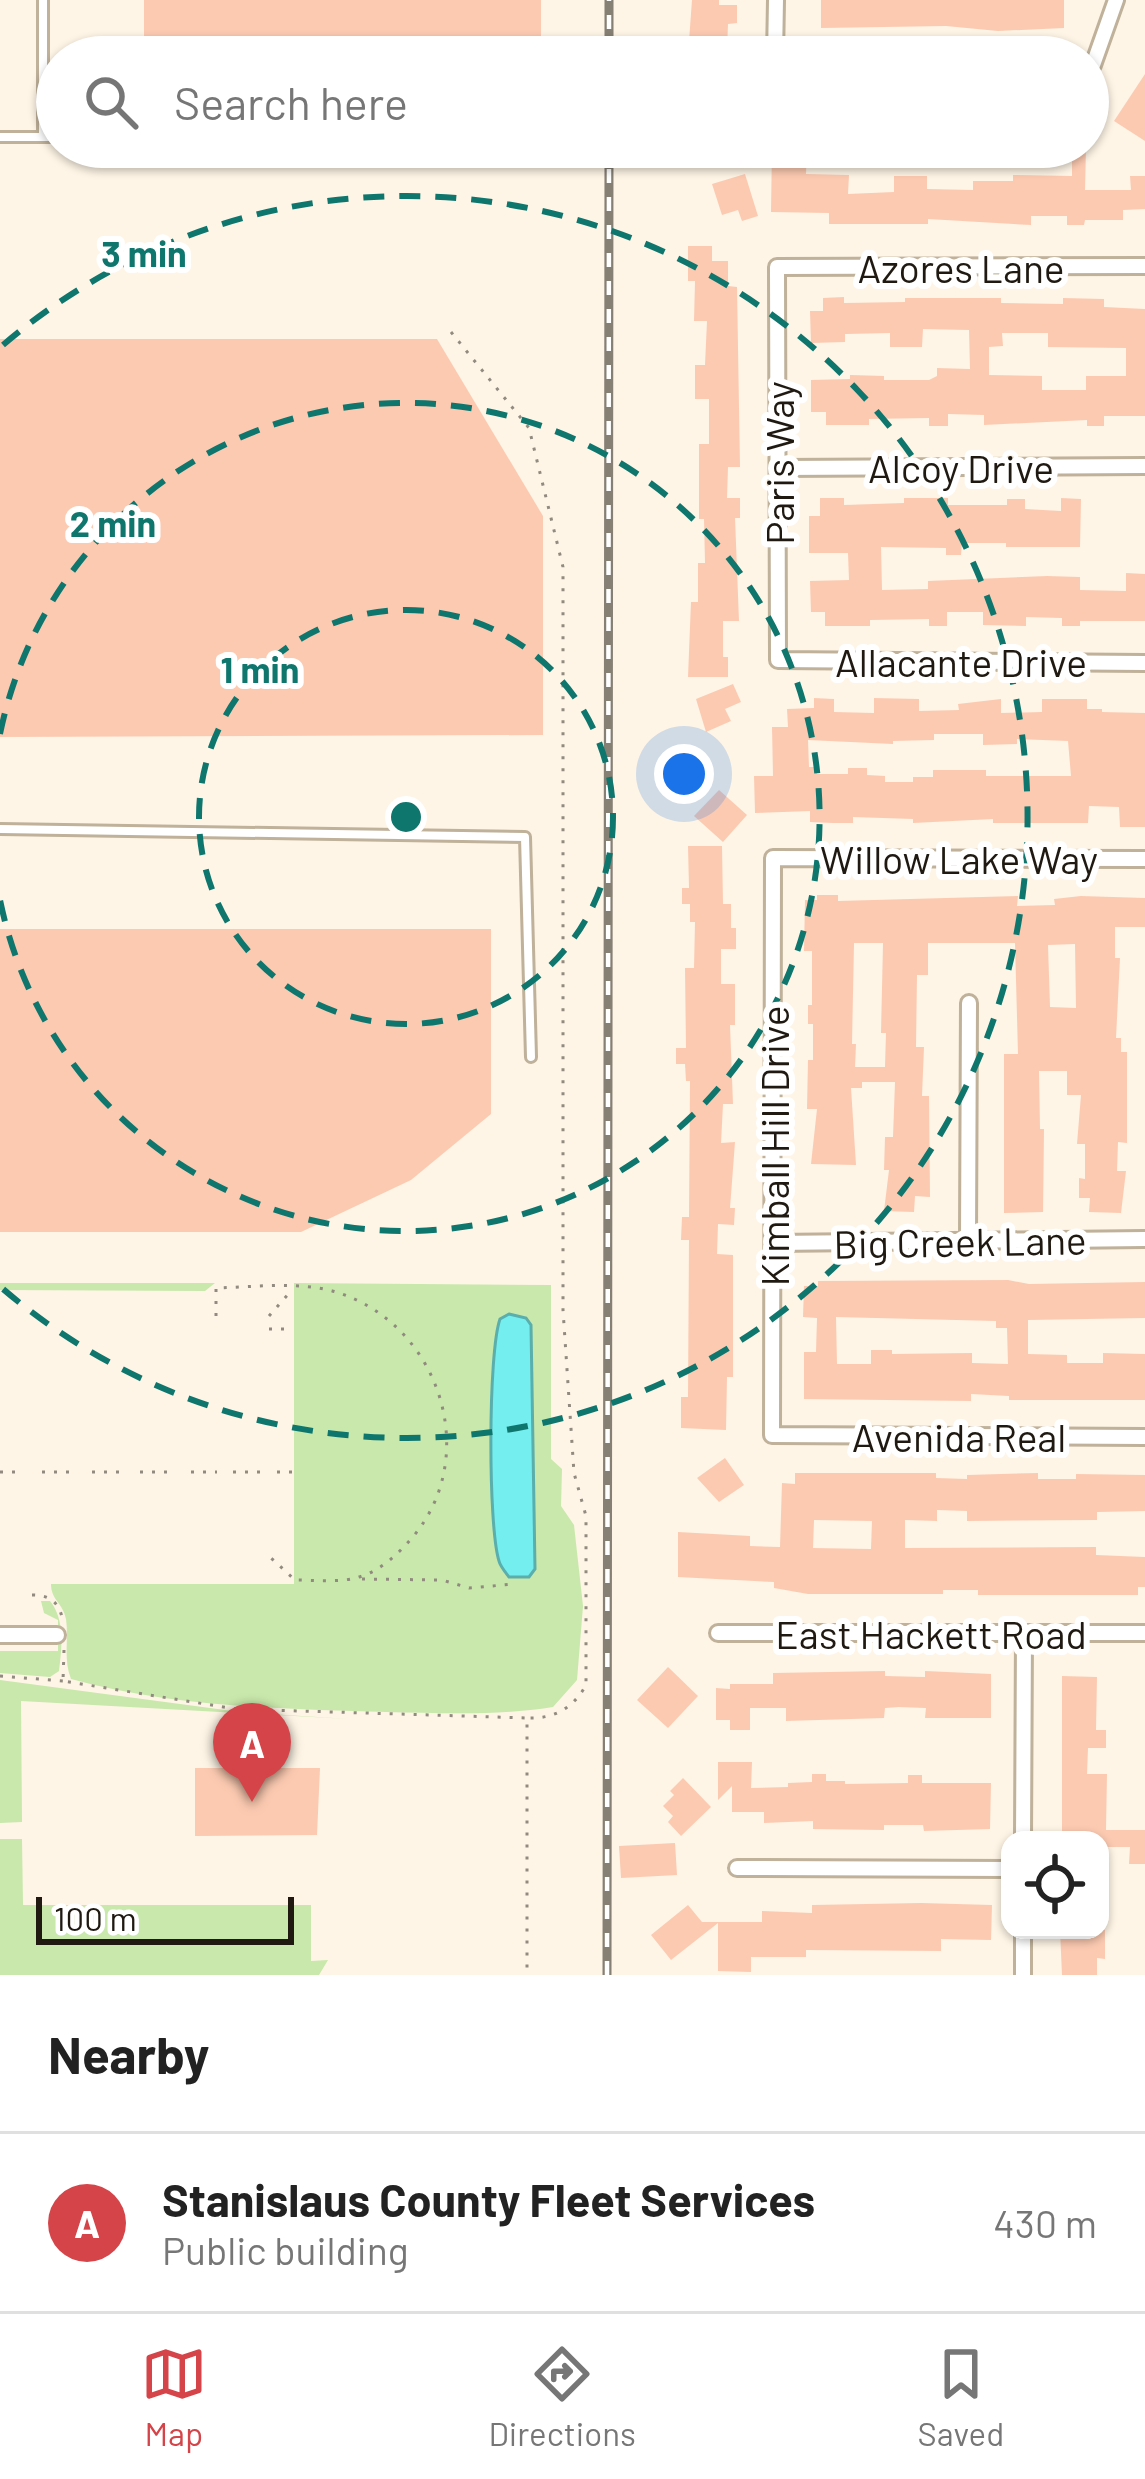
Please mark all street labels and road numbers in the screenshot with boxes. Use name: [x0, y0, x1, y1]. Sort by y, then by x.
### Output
street label: Azores Lane: [858, 244, 1064, 291]
street label: Paris Way: [755, 381, 802, 545]
street label: Alcoy Drive: [868, 444, 1054, 491]
street label: Allacante Drive: [835, 638, 1087, 685]
street label: Willow Lake Way: [820, 835, 1098, 882]
street label: Kimball Hill Drive: [750, 1005, 797, 1287]
street label: Big Creek Lane: [833, 1215, 1087, 1267]
street label: Avenida Real: [852, 1413, 1066, 1460]
street label: East Hackett Road: [775, 1610, 1087, 1657]

